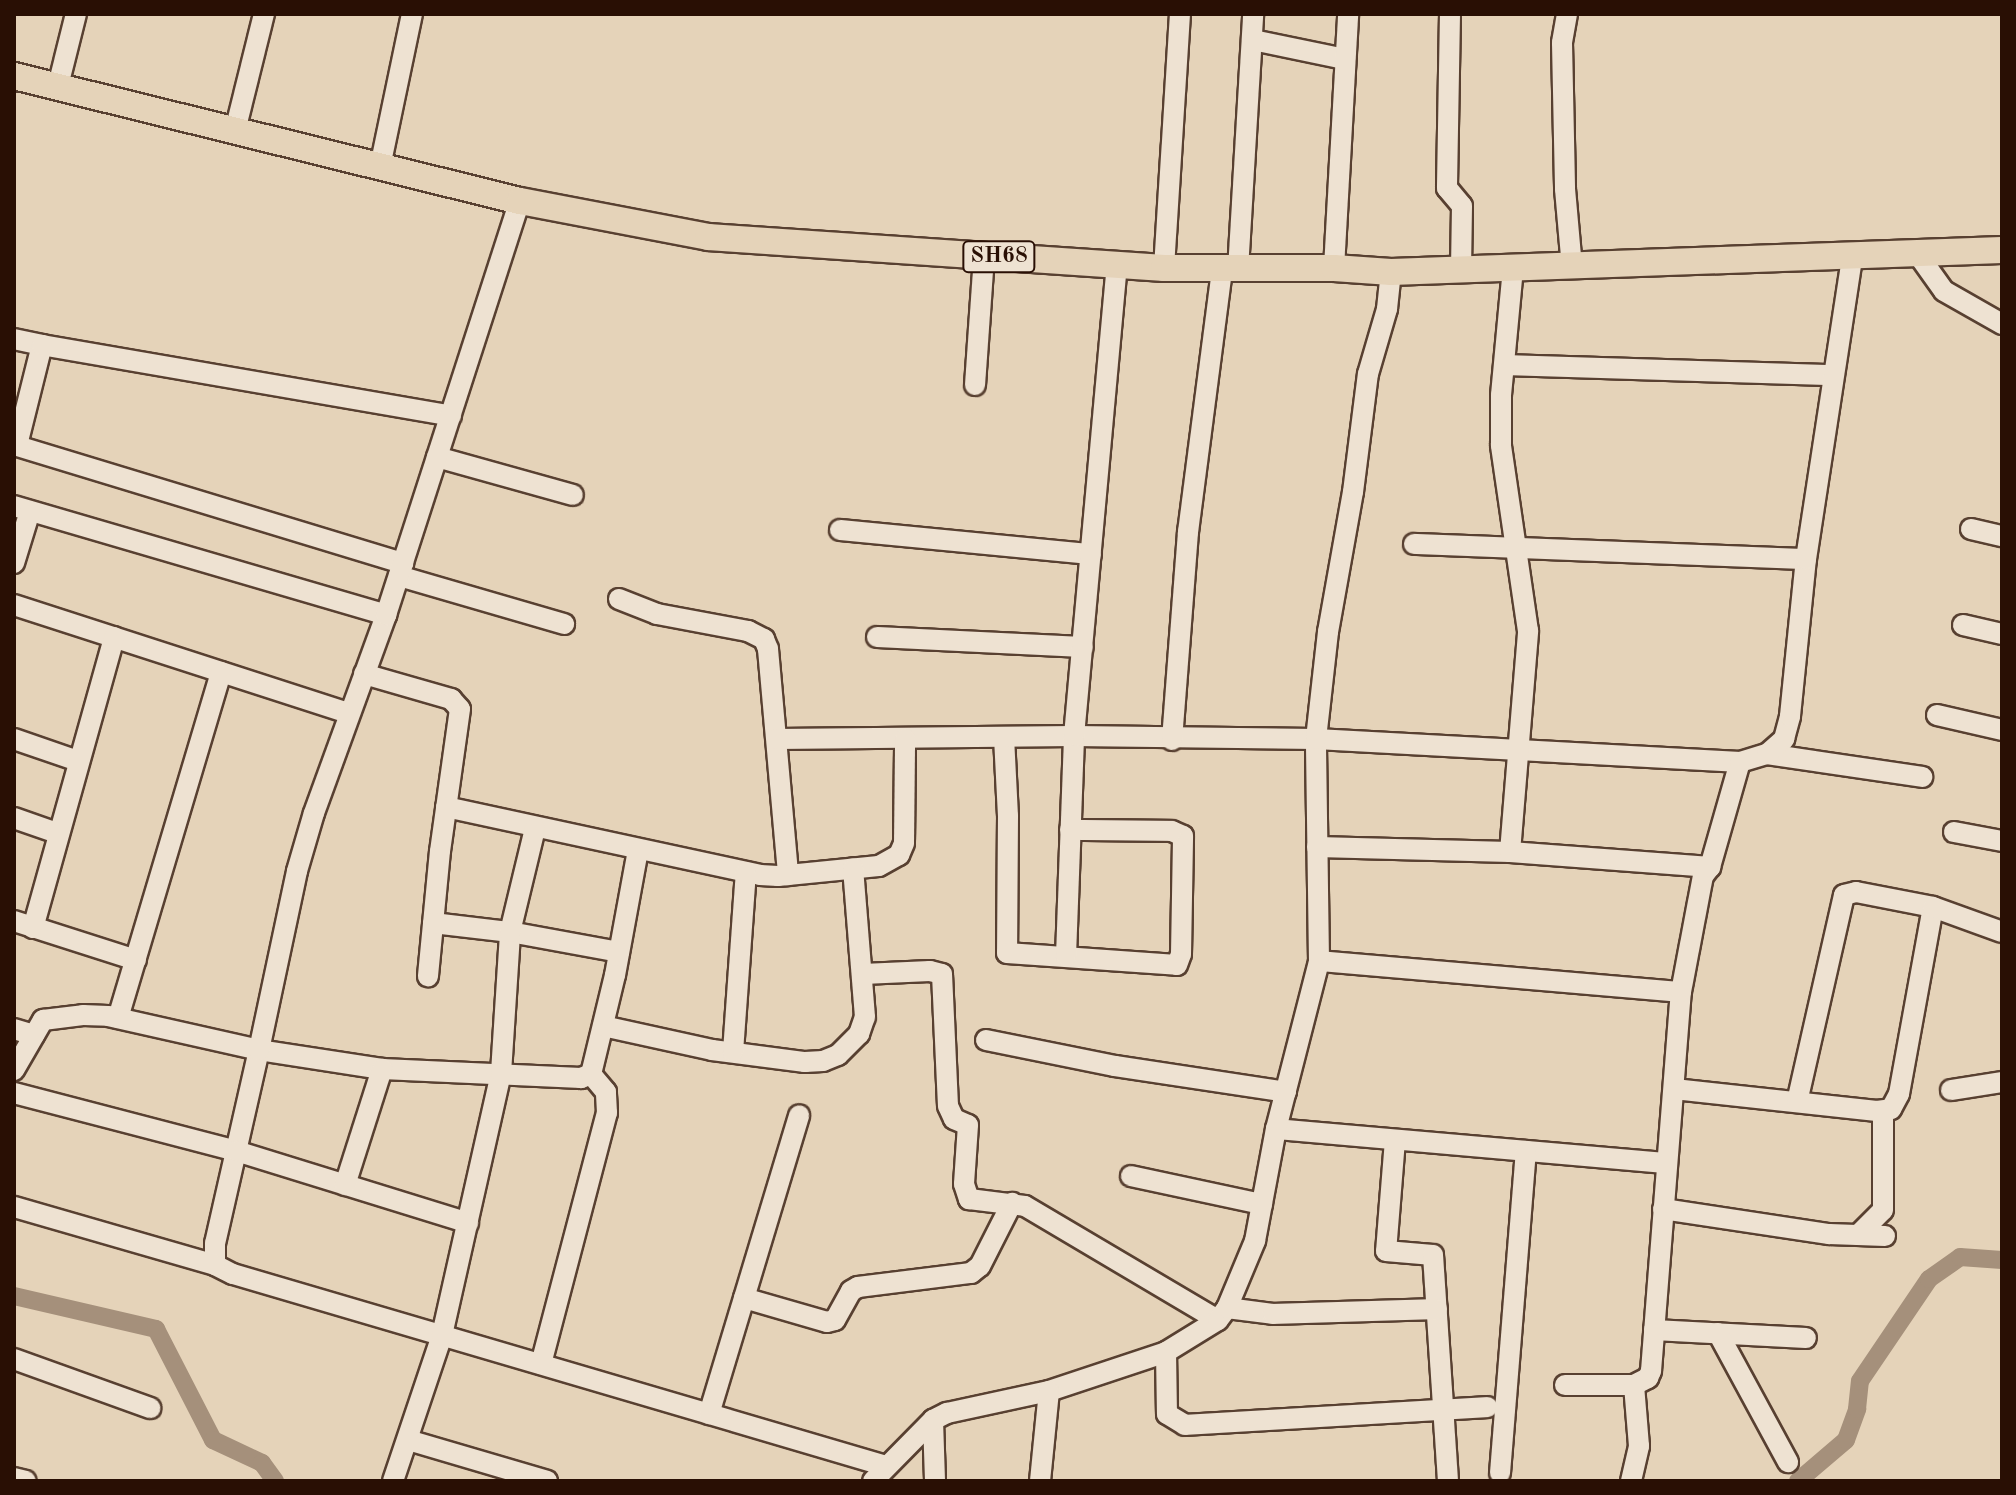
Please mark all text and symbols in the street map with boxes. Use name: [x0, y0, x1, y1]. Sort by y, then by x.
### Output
road number: SH68: [961, 239, 1037, 275]

